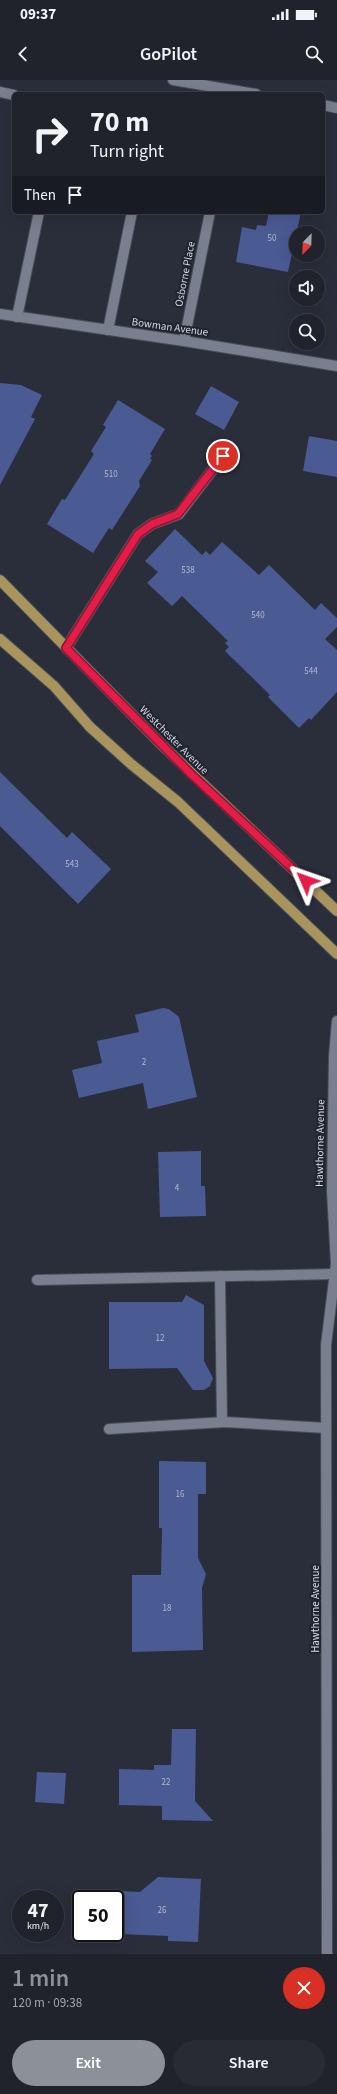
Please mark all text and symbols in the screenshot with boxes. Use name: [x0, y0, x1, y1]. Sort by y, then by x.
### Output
text: 09:37: [20, 4, 56, 25]
text: GoPilot: [140, 42, 197, 67]
icon: back: [12, 43, 34, 65]
icon: search: [303, 43, 325, 65]
text: 70 m: [90, 102, 149, 142]
icon: right: [24, 108, 76, 160]
text: Turn right: [90, 139, 164, 164]
icon: arrive: [64, 184, 86, 206]
text: Then: [24, 185, 56, 206]
north arrow: [289, 226, 325, 262]
map controls: [289, 226, 325, 350]
house number: 50: [268, 232, 277, 245]
street label: Osborne Place: [171, 240, 199, 308]
button: sound: [289, 270, 325, 306]
street label: Bowman Avenue: [131, 314, 210, 340]
button: search: [289, 314, 325, 350]
pin: [206, 439, 240, 473]
icon: arrive: [212, 445, 234, 467]
house number: 510: [104, 468, 118, 481]
house number: 538: [181, 564, 195, 577]
house number: 540: [251, 609, 265, 622]
house number: 544: [304, 665, 318, 678]
street label: Westchester Avenue: [136, 702, 212, 778]
house number: 543: [65, 858, 79, 871]
position arrow: [285, 860, 327, 902]
house number: 2: [142, 1056, 147, 1069]
street label: Hawthorne Avenue: [312, 1098, 328, 1187]
house number: 4: [175, 1182, 180, 1195]
house number: 12: [156, 1332, 165, 1345]
house number: 16: [176, 1488, 185, 1501]
street label: Hawthorne Avenue: [308, 1565, 323, 1653]
house number: 18: [163, 1602, 172, 1615]
house number: 22: [162, 1776, 171, 1789]
speed limit sign: 50: [72, 1890, 124, 1942]
text: 47: [27, 1897, 49, 1925]
house number: 26: [158, 1904, 167, 1917]
text: km/h: [27, 1919, 49, 1933]
text: 1 min: [12, 1961, 69, 1996]
button: close: [283, 1967, 325, 2009]
text: 120 m · 09:38: [12, 1994, 82, 2012]
button: Exit: [12, 2040, 165, 2086]
button: Share: [173, 2040, 325, 2086]

